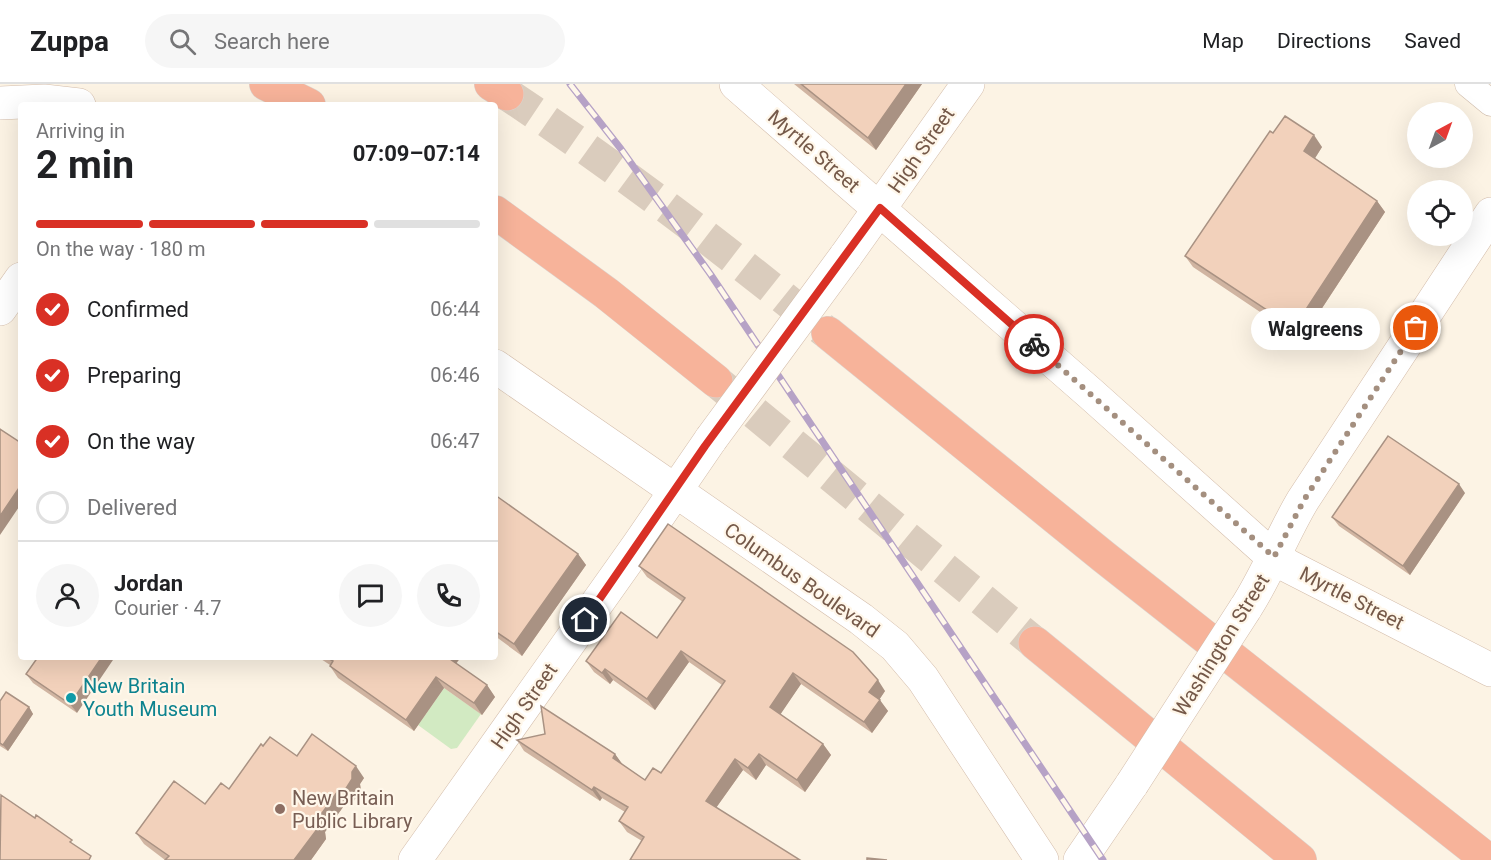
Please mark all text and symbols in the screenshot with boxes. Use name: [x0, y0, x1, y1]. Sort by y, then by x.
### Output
search box: [145, 14, 565, 68]
text: Zuppa: [30, 25, 109, 58]
icon: search: [166, 25, 199, 58]
text: Search here: [214, 29, 330, 54]
text: Map: [1202, 29, 1244, 53]
text: Directions: [1277, 29, 1371, 53]
text: Saved: [1404, 29, 1461, 53]
north arrow: [1407, 102, 1473, 168]
map controls: [1407, 102, 1473, 246]
street label: High Street: [883, 103, 959, 197]
street label: Myrtle Street: [763, 105, 865, 197]
text: Arriving in: [36, 119, 125, 143]
text: 07:09–07:14: [353, 141, 480, 166]
text: 2 min: [36, 142, 134, 188]
button: locate: [1407, 180, 1473, 246]
text: On the way · 180 m: [36, 237, 205, 261]
icon: check: [36, 293, 69, 326]
text: Confirmed: [87, 297, 189, 322]
text: 06:44: [430, 297, 480, 321]
pin: [1390, 302, 1441, 353]
callout: Walgreens: [1251, 307, 1380, 349]
icon: bag: [1399, 311, 1432, 344]
courier: [1004, 314, 1064, 374]
text: Walgreens: [1268, 317, 1363, 341]
icon: bike: [1018, 328, 1051, 361]
icon: check: [36, 359, 69, 392]
text: Preparing: [87, 363, 181, 388]
text: 06:46: [430, 363, 480, 387]
icon: check: [36, 425, 69, 458]
text: On the way: [87, 429, 195, 454]
text: 06:47: [430, 429, 480, 453]
text: Delivered: [87, 495, 177, 520]
street label: Columbus Boulevard: [720, 517, 884, 643]
street label: Myrtle Street: [1296, 561, 1408, 635]
button: person: [36, 564, 99, 627]
button: chat: [339, 564, 402, 627]
button: phone: [417, 564, 480, 627]
street label: Washington Street: [1168, 569, 1274, 721]
text: Jordan: [114, 571, 183, 596]
pin: [559, 594, 610, 645]
text: Courier · 4.7: [114, 596, 221, 620]
icon: home: [568, 603, 601, 636]
street label: High Street: [486, 659, 562, 753]
place label: New Britain Youth Museum: [83, 674, 217, 721]
marker: New Britain Youth Museum: [64, 691, 78, 705]
place label: New Britain Public Library: [292, 786, 413, 833]
marker: New Britain Public Library: [273, 802, 287, 816]

